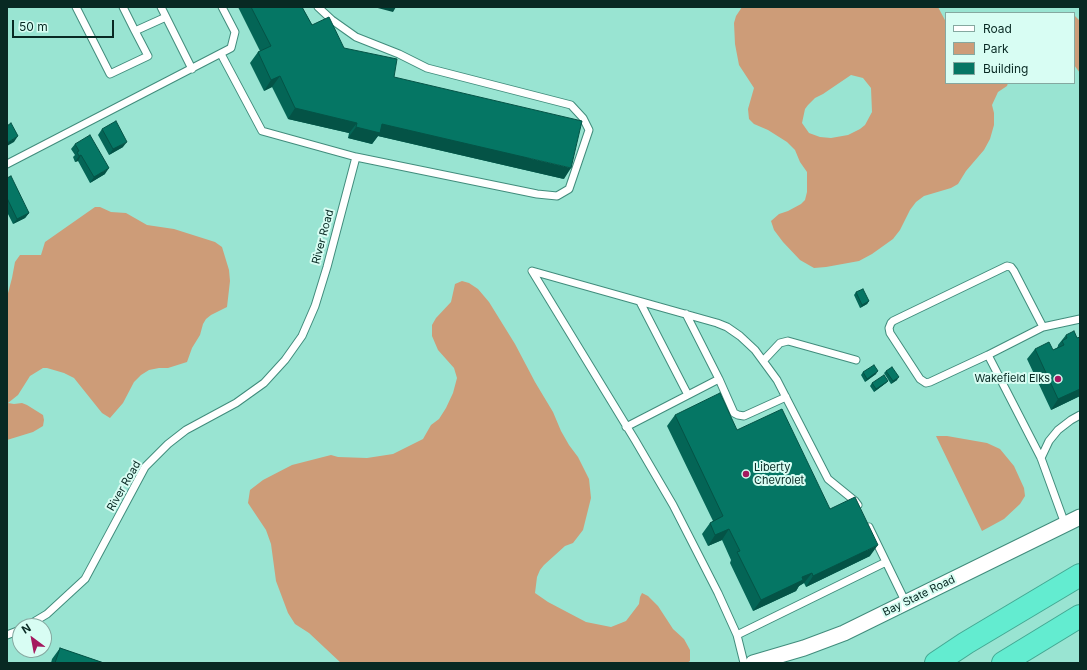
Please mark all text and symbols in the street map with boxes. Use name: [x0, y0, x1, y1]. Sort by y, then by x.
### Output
scale bar: [14, 12, 116, 38]
legend: [945, 12, 1075, 84]
text: 50 m: [19, 19, 48, 34]
text: Road: [983, 21, 1012, 36]
text: Park: [983, 41, 1009, 56]
text: Building: [983, 61, 1028, 76]
street label: River Road: [309, 208, 337, 266]
place label: Wakefield Elks: [975, 372, 1050, 386]
marker: Wakefield Elks: [1053, 374, 1063, 384]
street label: River Road: [104, 458, 144, 514]
place label: Liberty Chevrolet: [754, 461, 804, 487]
marker: Liberty Chevrolet: [741, 469, 751, 479]
street label: Bay State Road: [881, 573, 957, 619]
north arrow: [12, 618, 52, 658]
text: N: [19, 621, 33, 637]

